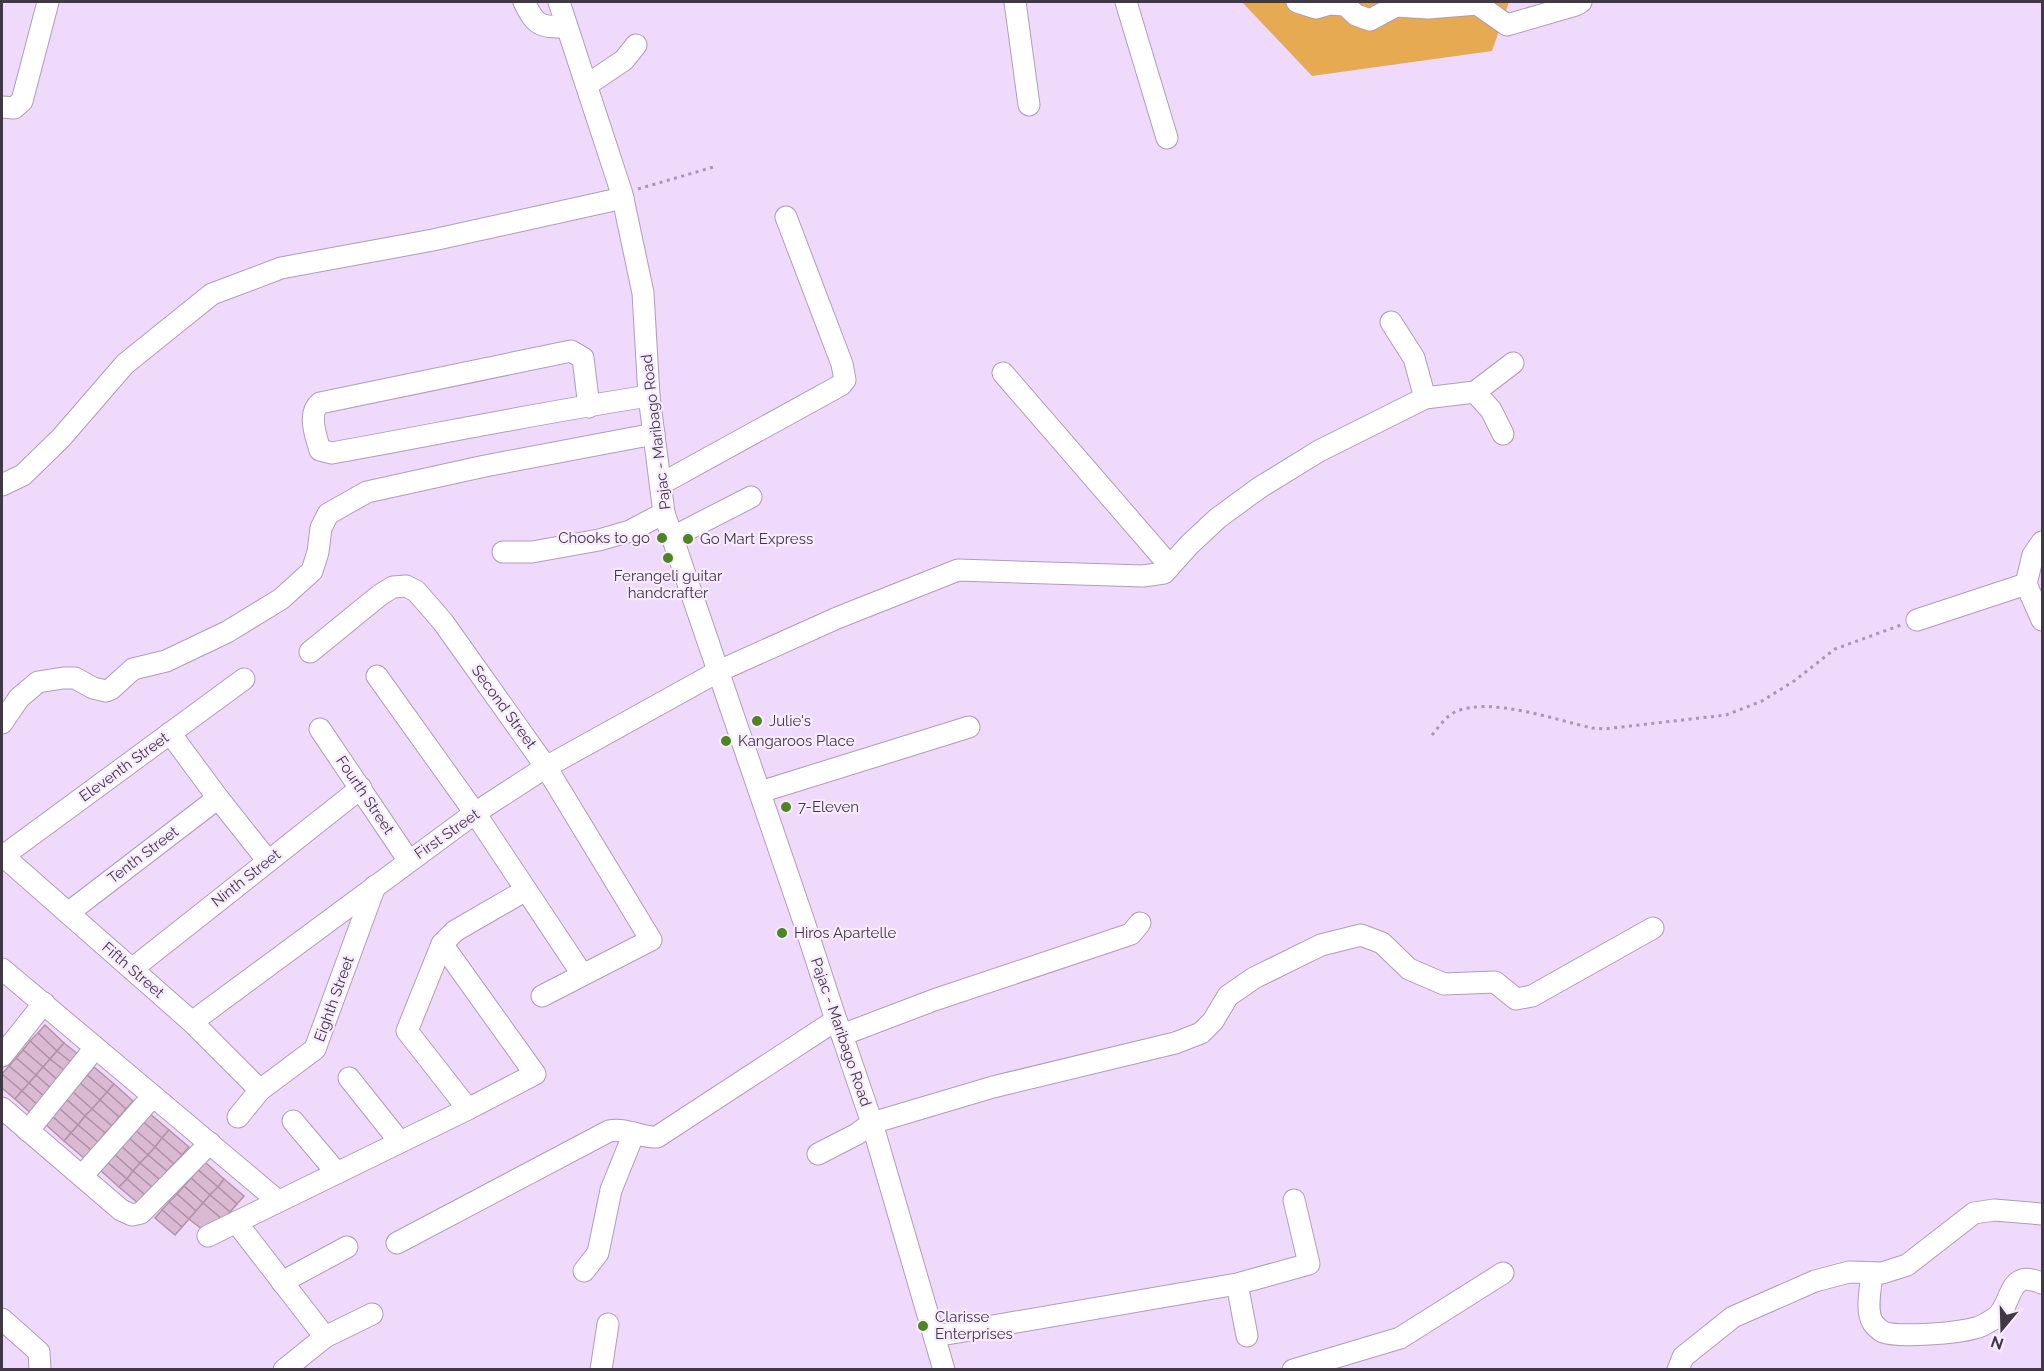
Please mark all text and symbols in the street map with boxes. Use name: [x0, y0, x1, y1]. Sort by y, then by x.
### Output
street label: Pajac - Maribago Road: [638, 353, 674, 511]
place label: Chooks to go: [558, 529, 650, 547]
place label: Go Mart Express: [700, 530, 813, 548]
marker: Chooks to go: [655, 531, 669, 545]
marker: Go Mart Express: [681, 532, 695, 546]
marker: Ferangeli guitar handcrafter: [661, 551, 675, 565]
place label: Ferangeli guitar handcrafter: [614, 567, 723, 602]
street label: Second Street: [468, 662, 540, 752]
place label: Julie's: [769, 712, 811, 730]
marker: Julie's: [750, 714, 764, 728]
street label: Eleventh Street: [76, 729, 172, 805]
place label: Kangaroos Place: [738, 732, 855, 750]
marker: Kangaroos Place: [719, 734, 733, 748]
street label: Fourth Street: [332, 752, 398, 838]
place label: 7-Eleven: [798, 798, 859, 816]
marker: 7-Eleven: [779, 800, 793, 814]
street label: First Street: [411, 805, 483, 863]
street label: Tenth Street: [104, 822, 182, 888]
street label: Ninth Street: [208, 845, 284, 911]
place label: Hiros Apartelle: [794, 924, 897, 942]
marker: Hiros Apartelle: [775, 926, 789, 940]
street label: Fifth Street: [98, 938, 168, 1002]
street label: Eighth Street: [310, 954, 358, 1044]
street label: Pajac - Maribago Road: [807, 955, 875, 1109]
north arrow: [1972, 1299, 2032, 1359]
place label: Clarisse Enterprises: [935, 1308, 1013, 1343]
marker: Clarisse Enterprises: [916, 1319, 930, 1333]
text: N: [1988, 1332, 2006, 1354]

